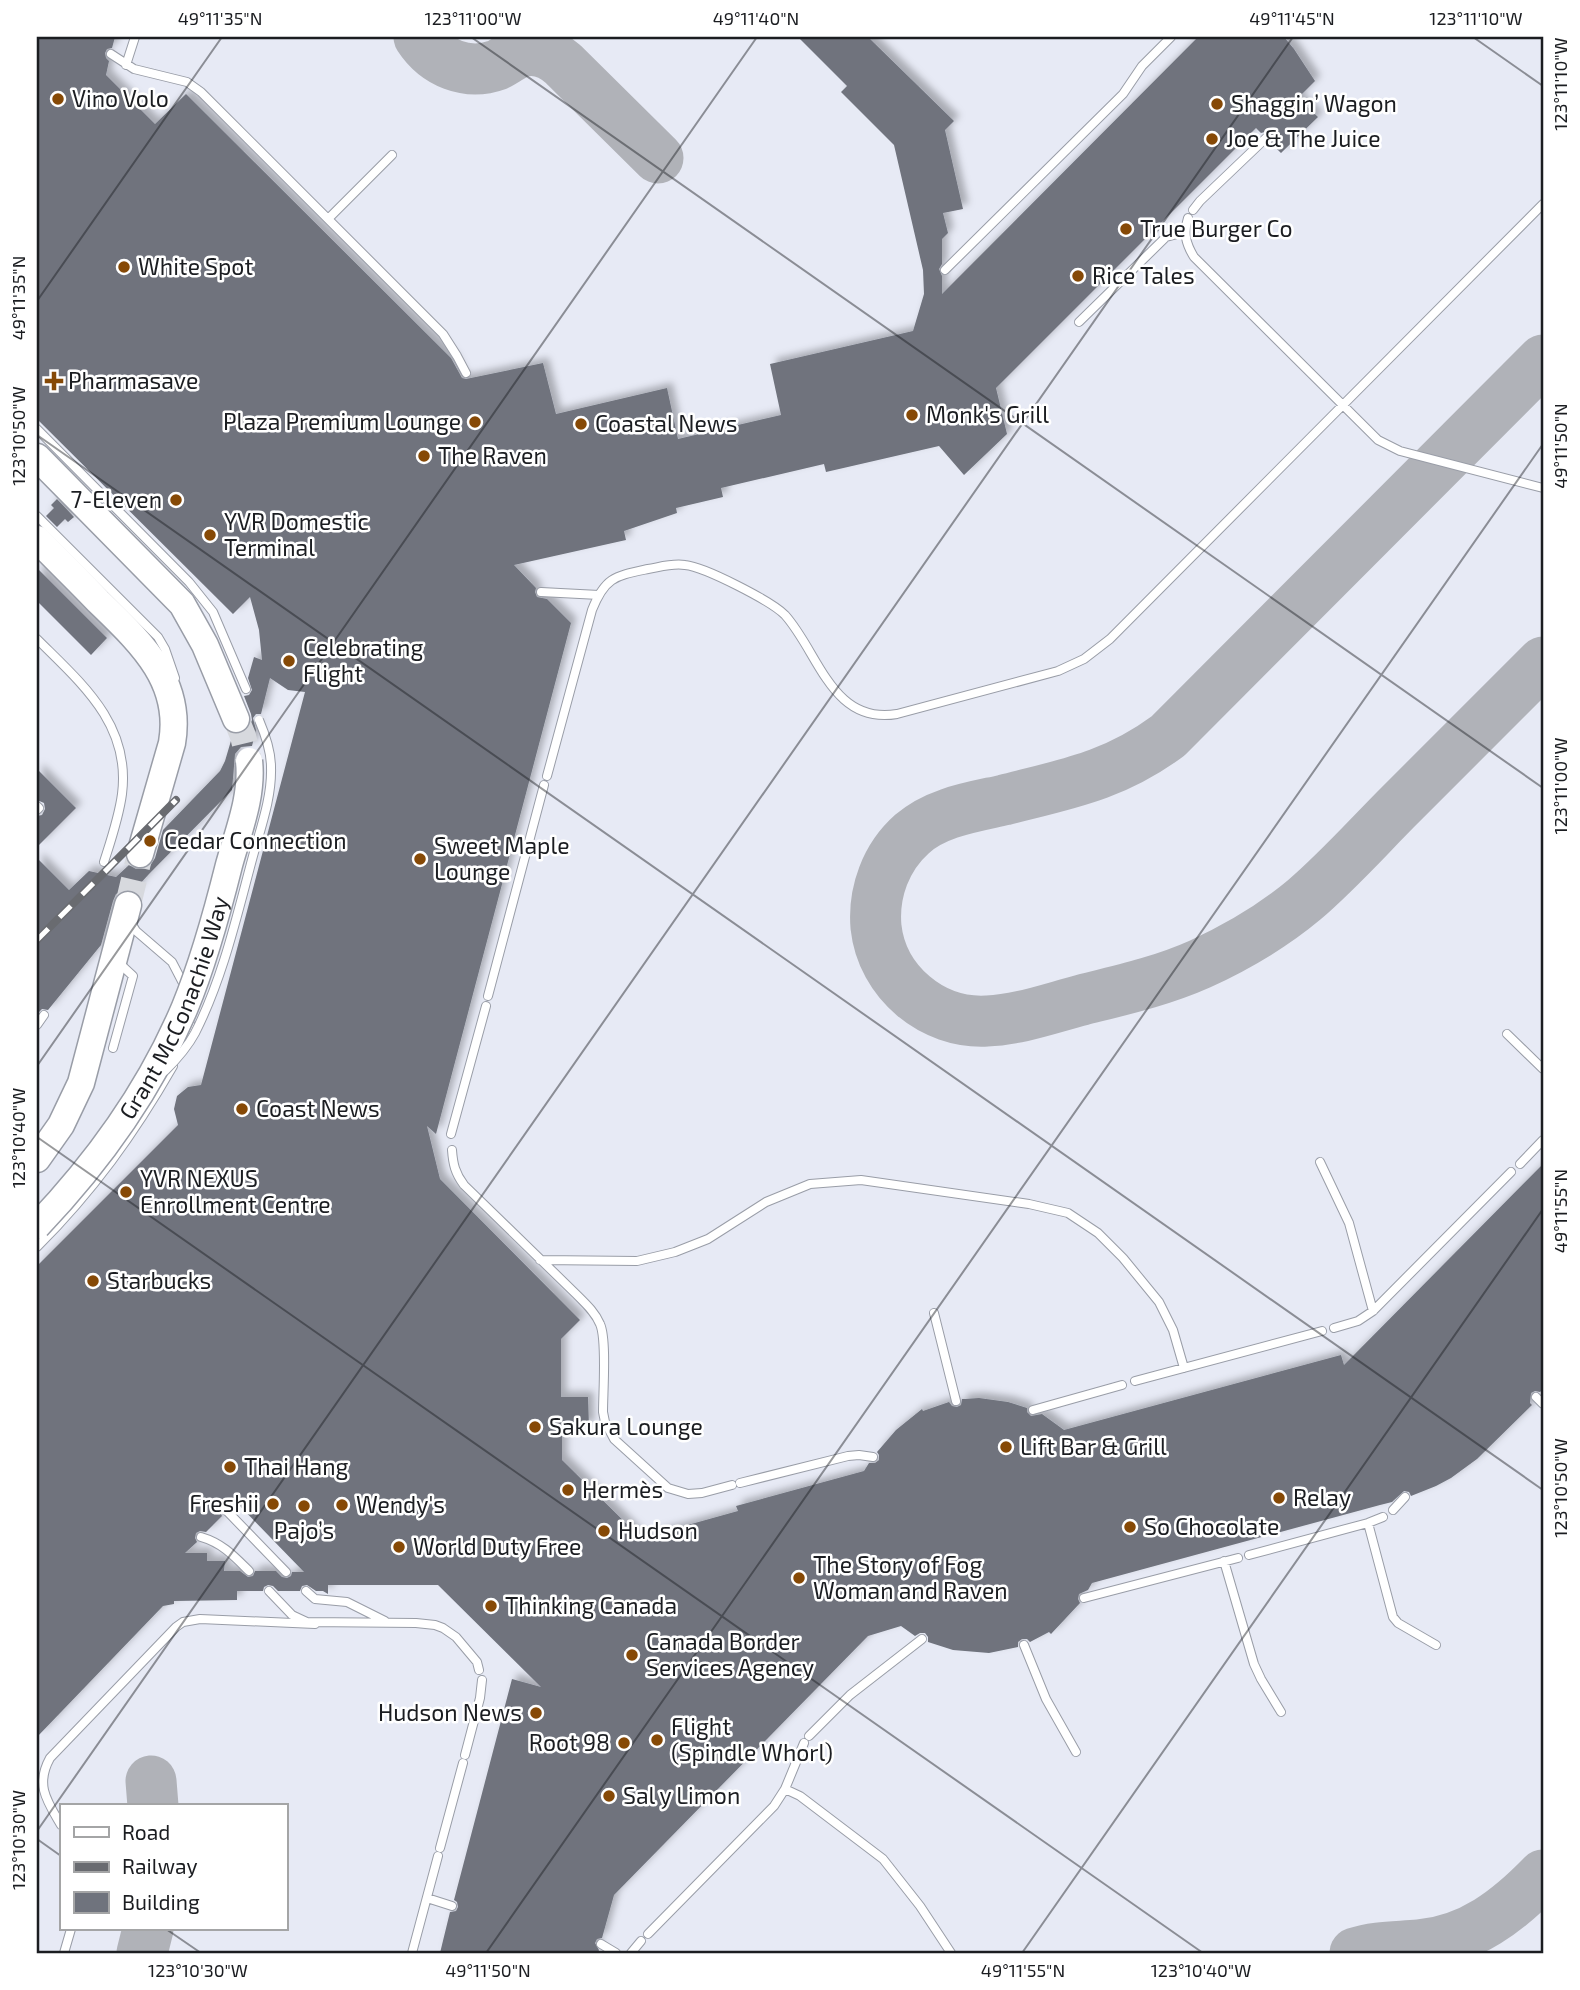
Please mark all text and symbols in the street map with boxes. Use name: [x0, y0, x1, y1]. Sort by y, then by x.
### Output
text: 49°11'35"N: [178, 7, 262, 29]
text: 123°11'00"W: [424, 7, 522, 29]
text: 49°11'40"N: [713, 7, 799, 29]
text: 49°11'45"N: [1249, 7, 1335, 29]
text: 123°11'10"W: [1429, 7, 1523, 29]
text: 123°11'10"W: [1549, 37, 1571, 131]
place label: Vino Volo: [72, 84, 169, 112]
place label: Shaggin’ Wagon: [1231, 89, 1397, 117]
marker: Vino Volo: [50, 91, 66, 107]
marker: Shaggin’ Wagon: [1209, 96, 1225, 112]
place label: Joe & The Juice: [1226, 124, 1381, 152]
marker: Joe & The Juice: [1204, 131, 1220, 147]
place label: True Burger Co: [1140, 214, 1293, 242]
marker: True Burger Co: [1118, 221, 1134, 237]
place label: White Spot: [138, 252, 253, 280]
text: 49°11'35"N: [7, 256, 29, 340]
marker: White Spot: [116, 259, 132, 275]
place label: Rice Tales: [1092, 261, 1195, 289]
marker: Rice Tales: [1070, 268, 1086, 284]
place label: Pharmasave: [68, 366, 198, 394]
marker: Pharmasave: [46, 373, 62, 389]
text: 123°10'50"W: [7, 386, 29, 486]
place label: Monk's Grill: [926, 400, 1049, 428]
text: 49°11'50"N: [1549, 403, 1571, 489]
place label: Plaza Premium Lounge: [223, 407, 461, 435]
marker: Monk's Grill: [904, 407, 920, 423]
place label: Coastal News: [595, 409, 737, 437]
marker: Plaza Premium Lounge: [467, 414, 483, 430]
marker: Coastal News: [573, 416, 589, 432]
place label: The Raven: [438, 441, 547, 469]
marker: The Raven: [416, 448, 432, 464]
place label: 7-Eleven: [71, 485, 162, 513]
marker: 7-Eleven: [168, 492, 184, 508]
place label: YVR Domestic Terminal: [224, 507, 369, 561]
marker: YVR Domestic Terminal: [202, 527, 218, 543]
place label: Celebrating Flight: [303, 633, 423, 687]
marker: Celebrating Flight: [281, 653, 297, 669]
text: 123°11'00"W: [1549, 737, 1571, 835]
place label: Cedar Connection: [164, 826, 347, 854]
place label: Sweet Maple Lounge: [434, 831, 570, 885]
marker: Cedar Connection: [142, 833, 158, 849]
marker: Sweet Maple Lounge: [412, 851, 428, 867]
street label: Grant McConachie Way: [113, 893, 233, 1124]
text: 123°10'40"W: [7, 1088, 29, 1188]
place label: Coast News: [256, 1094, 380, 1122]
marker: Coast News: [234, 1101, 250, 1117]
place label: YVR NEXUS Enrollment Centre: [140, 1164, 331, 1218]
text: 49°11'55"N: [1549, 1169, 1571, 1253]
marker: YVR NEXUS Enrollment Centre: [118, 1184, 134, 1200]
place label: Starbucks: [107, 1266, 211, 1294]
marker: Starbucks: [85, 1273, 101, 1289]
place label: Sakura Lounge: [549, 1412, 703, 1440]
marker: Sakura Lounge: [527, 1419, 543, 1435]
place label: Lift Bar & Grill: [1020, 1432, 1167, 1460]
text: 123°10'50"W: [1549, 1438, 1571, 1538]
marker: Lift Bar & Grill: [998, 1439, 1014, 1455]
place label: Thai Hang: [244, 1452, 349, 1480]
marker: Thai Hang: [222, 1459, 238, 1475]
place label: Hermès: [582, 1475, 663, 1503]
marker: Hermès: [560, 1482, 576, 1498]
place label: Relay: [1293, 1483, 1351, 1511]
place label: Freshii: [189, 1489, 259, 1517]
place label: Wendy's: [356, 1490, 445, 1518]
marker: Relay: [1271, 1490, 1287, 1506]
marker: Freshii: [265, 1496, 281, 1512]
marker: Wendy's: [334, 1497, 350, 1513]
marker: Pajo’s: [296, 1498, 312, 1514]
place label: So Chocolate: [1144, 1512, 1279, 1540]
place label: Pajo’s: [274, 1516, 334, 1544]
place label: Hudson: [618, 1516, 698, 1544]
marker: So Chocolate: [1122, 1519, 1138, 1535]
marker: Hudson: [596, 1523, 612, 1539]
place label: World Duty Free: [413, 1532, 581, 1560]
marker: World Duty Free: [391, 1539, 407, 1555]
place label: The Story of Fog Woman and Raven: [813, 1550, 1008, 1604]
marker: The Story of Fog Woman and Raven: [791, 1570, 807, 1586]
place label: Thinking Canada: [505, 1591, 677, 1619]
marker: Thinking Canada: [483, 1598, 499, 1614]
place label: Canada Border Services Agency: [646, 1627, 814, 1681]
marker: Canada Border Services Agency: [624, 1647, 640, 1663]
place label: Hudson News: [378, 1698, 522, 1726]
marker: Hudson News: [528, 1705, 544, 1721]
place label: Flight (Spindle Whorl): [671, 1712, 833, 1766]
place label: Root 98: [529, 1728, 610, 1756]
marker: Flight (Spindle Whorl): [649, 1732, 665, 1748]
marker: Root 98: [616, 1735, 632, 1751]
place label: Sal y Limon: [623, 1781, 740, 1809]
marker: Sal y Limon: [601, 1788, 617, 1804]
text: 123°10'30"W: [7, 1790, 29, 1890]
legend: [60, 1804, 287, 1930]
text: Road: [122, 1819, 170, 1844]
text: Railway: [122, 1853, 198, 1878]
text: Building: [122, 1889, 200, 1914]
text: 123°10'30"W: [148, 1959, 248, 1981]
text: 49°11'50"N: [445, 1959, 531, 1981]
text: 49°11'55"N: [981, 1959, 1065, 1981]
text: 123°10'40"W: [1151, 1959, 1251, 1981]

